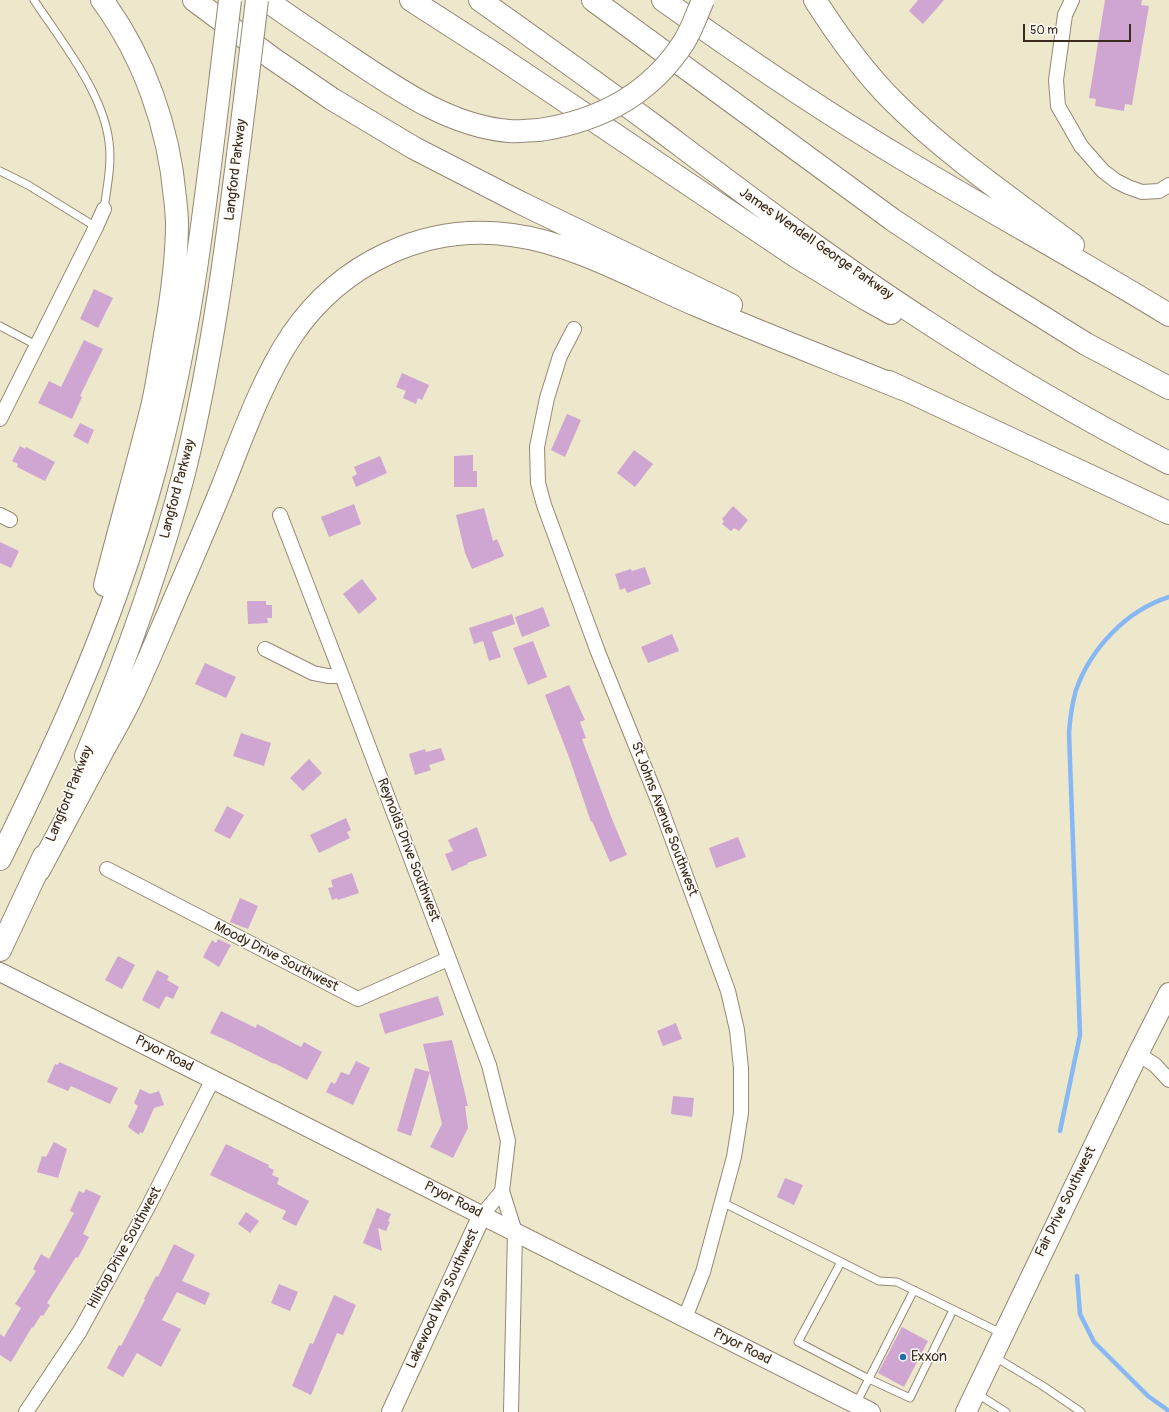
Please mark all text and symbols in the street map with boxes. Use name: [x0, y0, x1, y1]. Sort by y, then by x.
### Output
scale bar: [1025, 16, 1133, 42]
text: 50 m: [1030, 23, 1058, 38]
street label: Langford Parkway: [221, 118, 251, 222]
street label: James Wendell George Parkway: [736, 184, 896, 304]
street label: Langford Parkway: [157, 437, 199, 541]
street label: St Johns Avenue Southwest: [627, 740, 701, 898]
street label: Langford Parkway: [43, 743, 97, 845]
street label: Reynolds Drive Southwest: [373, 776, 443, 924]
street label: Moody Drive Southwest: [211, 918, 341, 996]
street label: Pryor Road: [132, 1032, 196, 1076]
street label: Fair Drive Southwest: [1032, 1144, 1100, 1260]
street label: Pryor Road: [421, 1178, 485, 1222]
street label: Hilltop Drive Southwest: [84, 1184, 166, 1312]
street label: Lakewood Way Southwest: [403, 1226, 483, 1372]
street label: Pryor Road: [710, 1325, 774, 1369]
place label: Exxon: [911, 1349, 947, 1365]
marker: Exxon: [898, 1352, 908, 1362]

